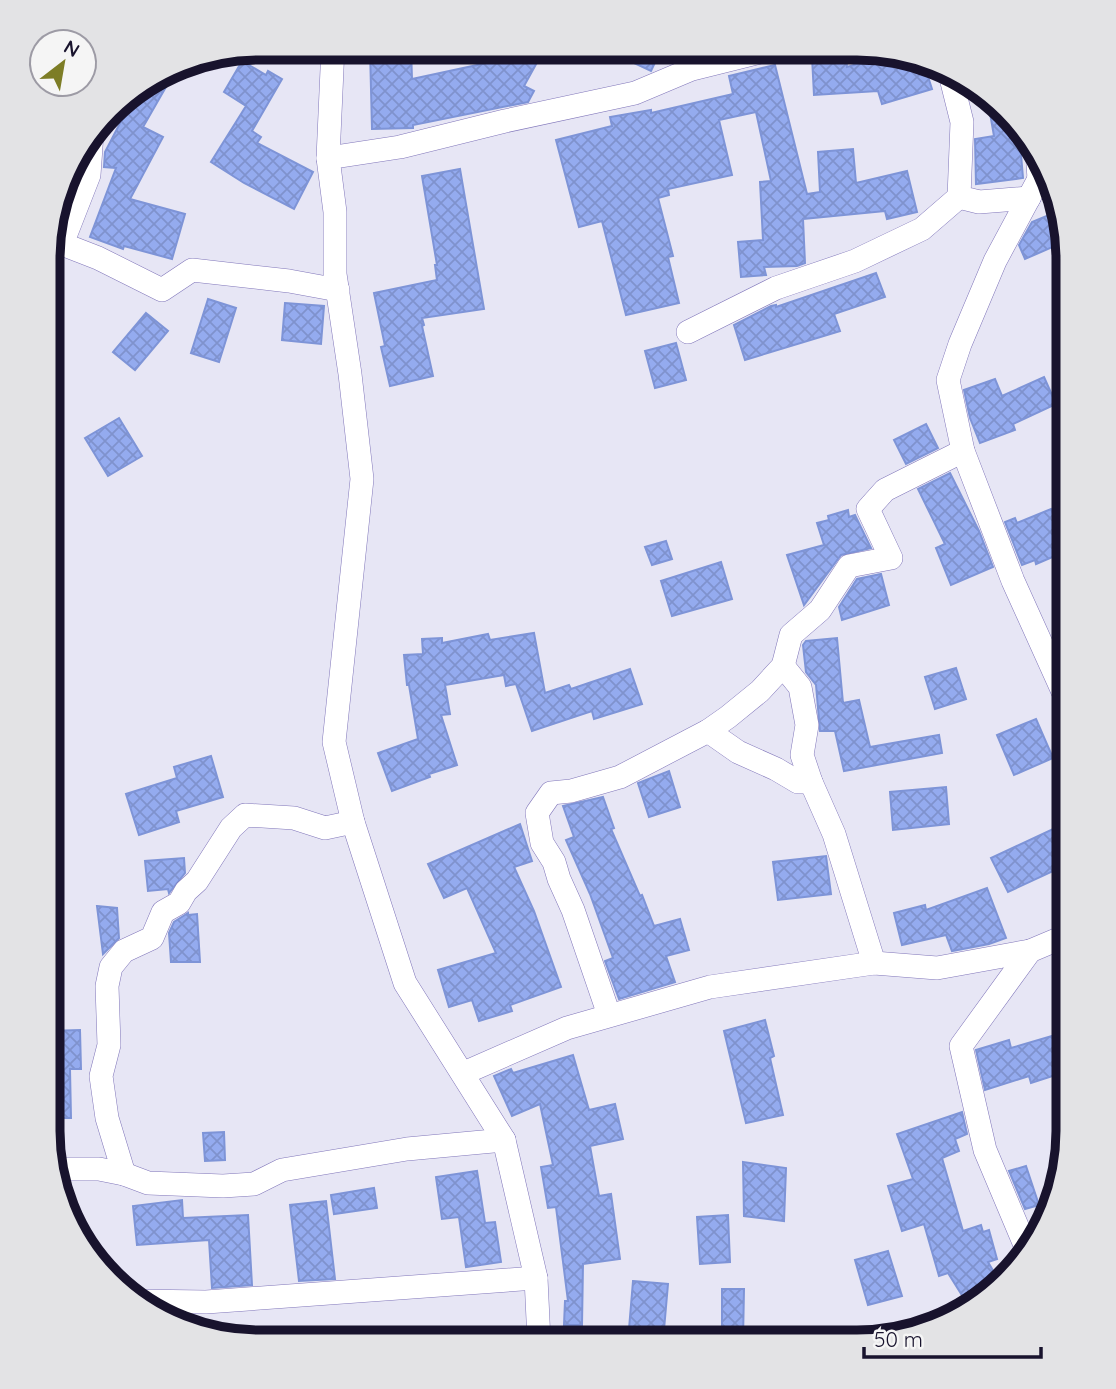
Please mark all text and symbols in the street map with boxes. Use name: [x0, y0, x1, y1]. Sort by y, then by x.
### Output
north arrow: [28, 28, 98, 98]
text: N: [60, 35, 84, 62]
scale bar: [864, 1316, 1041, 1360]
text: 50 m: [874, 1326, 923, 1352]

